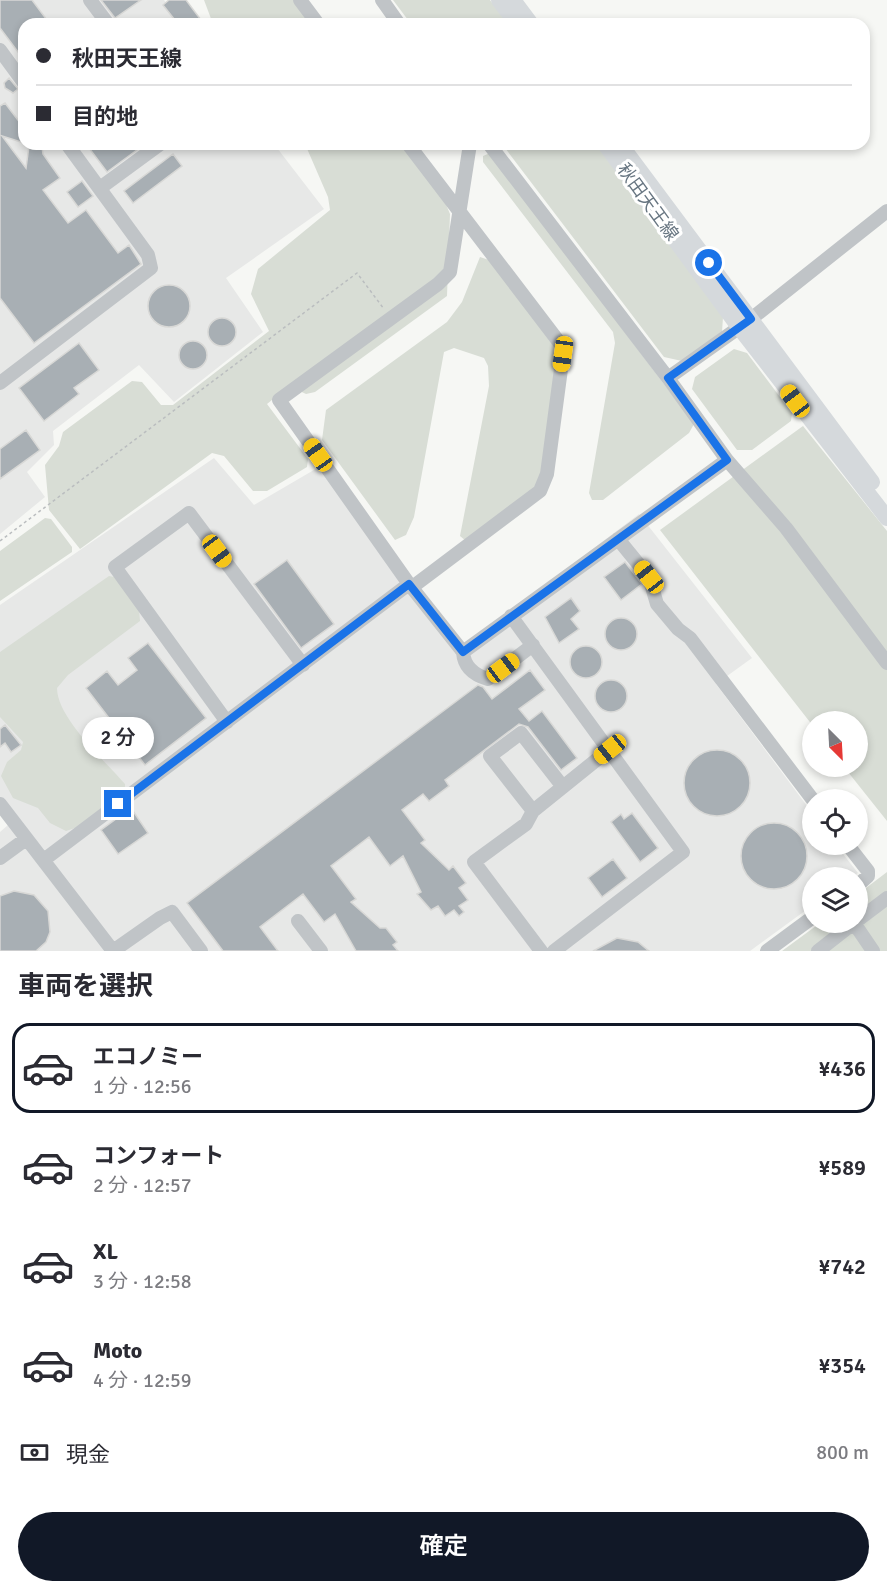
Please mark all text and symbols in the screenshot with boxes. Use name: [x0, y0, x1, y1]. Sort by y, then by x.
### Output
text: 秋田天王線: [72, 45, 182, 72]
text: 目的地: [72, 103, 138, 130]
street label: 秋田天王線: [613, 159, 683, 245]
route start: [695, 249, 722, 276]
car: [552, 335, 574, 373]
car: [777, 381, 813, 421]
car: [300, 435, 336, 475]
car: [199, 531, 235, 571]
car: [631, 557, 667, 597]
car: [483, 650, 523, 686]
north arrow: [802, 711, 868, 777]
map controls: [802, 711, 868, 933]
callout: 2 分: [82, 717, 154, 759]
text: 2 分: [100, 725, 136, 750]
car: [590, 731, 630, 767]
button: locate: [802, 789, 868, 855]
route end: [104, 790, 131, 817]
button: layers: [802, 867, 868, 933]
text: 車両を選択: [18, 970, 153, 1003]
icon: car: [21, 1041, 75, 1095]
text: エコノミー: [93, 1043, 203, 1070]
text: ¥436: [818, 1055, 866, 1082]
text: 1 分 · 12:56: [93, 1074, 192, 1099]
icon: car: [21, 1140, 75, 1194]
text: コンフォート: [93, 1142, 224, 1169]
text: ¥589: [818, 1154, 866, 1181]
text: 2 分 · 12:57: [93, 1173, 192, 1198]
text: XL: [93, 1238, 118, 1265]
icon: car: [21, 1239, 75, 1293]
text: ¥742: [818, 1253, 866, 1280]
text: 3 分 · 12:58: [93, 1269, 192, 1294]
text: Moto: [93, 1337, 142, 1364]
icon: car: [21, 1338, 75, 1392]
text: ¥354: [818, 1352, 866, 1379]
text: 4 分 · 12:59: [93, 1368, 192, 1393]
icon: cash: [18, 1436, 51, 1469]
text: 800 m: [816, 1440, 869, 1465]
text: 現金: [66, 1441, 110, 1468]
button: 確定: [18, 1512, 869, 1581]

